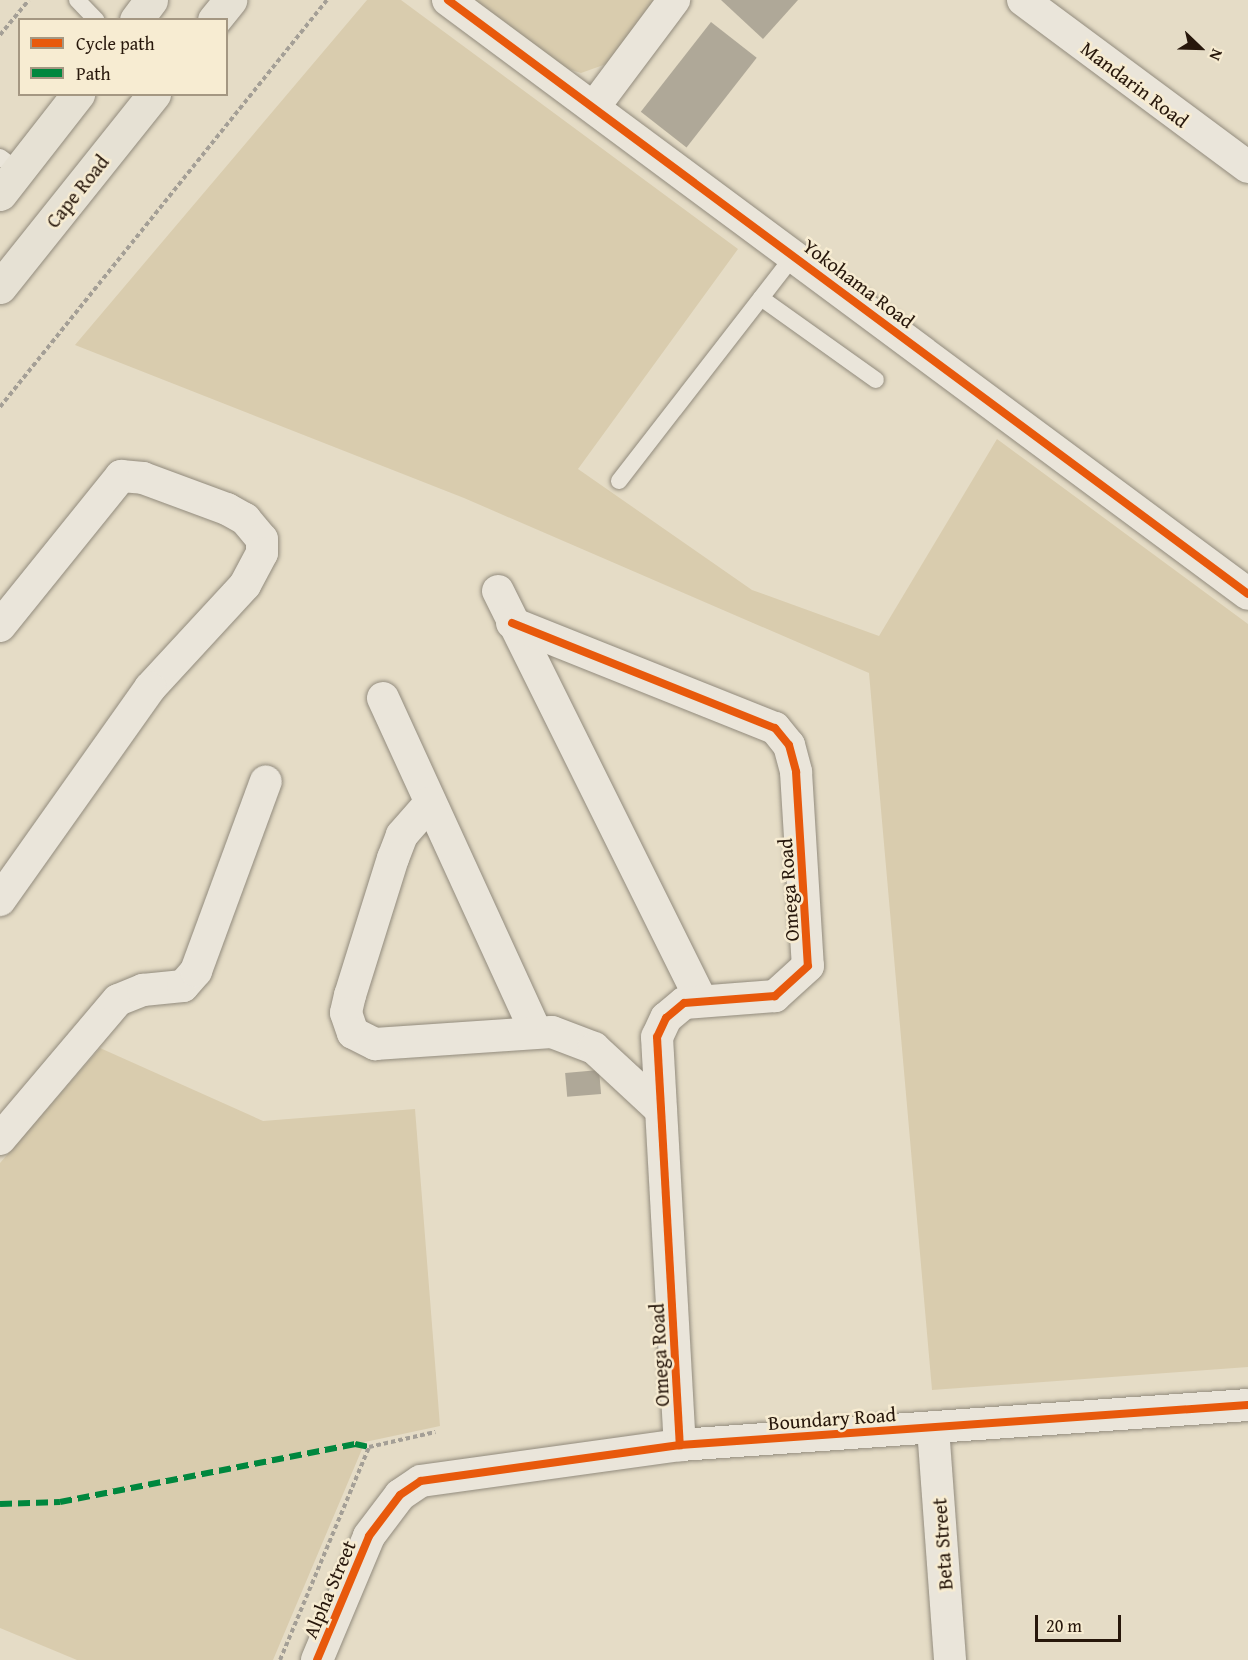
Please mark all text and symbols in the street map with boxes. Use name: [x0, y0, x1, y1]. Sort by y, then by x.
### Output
legend: [18, 18, 228, 96]
north arrow: [1170, 18, 1230, 78]
text: Cycle path: [76, 30, 155, 57]
street label: Mandarin Road: [1076, 36, 1194, 132]
text: N: [1203, 45, 1230, 65]
text: Path: [76, 60, 111, 87]
street label: Cape Road: [40, 150, 114, 232]
street label: Yokohama Road: [798, 233, 920, 333]
street label: Omega Road: [772, 838, 804, 942]
street label: Omega Road: [644, 1303, 674, 1407]
street label: Boundary Road: [767, 1402, 897, 1434]
street label: Beta Street: [927, 1497, 957, 1591]
street label: Alpha Street: [298, 1536, 360, 1642]
scale bar: [1038, 1603, 1124, 1641]
text: 20 m: [1046, 1612, 1082, 1639]

